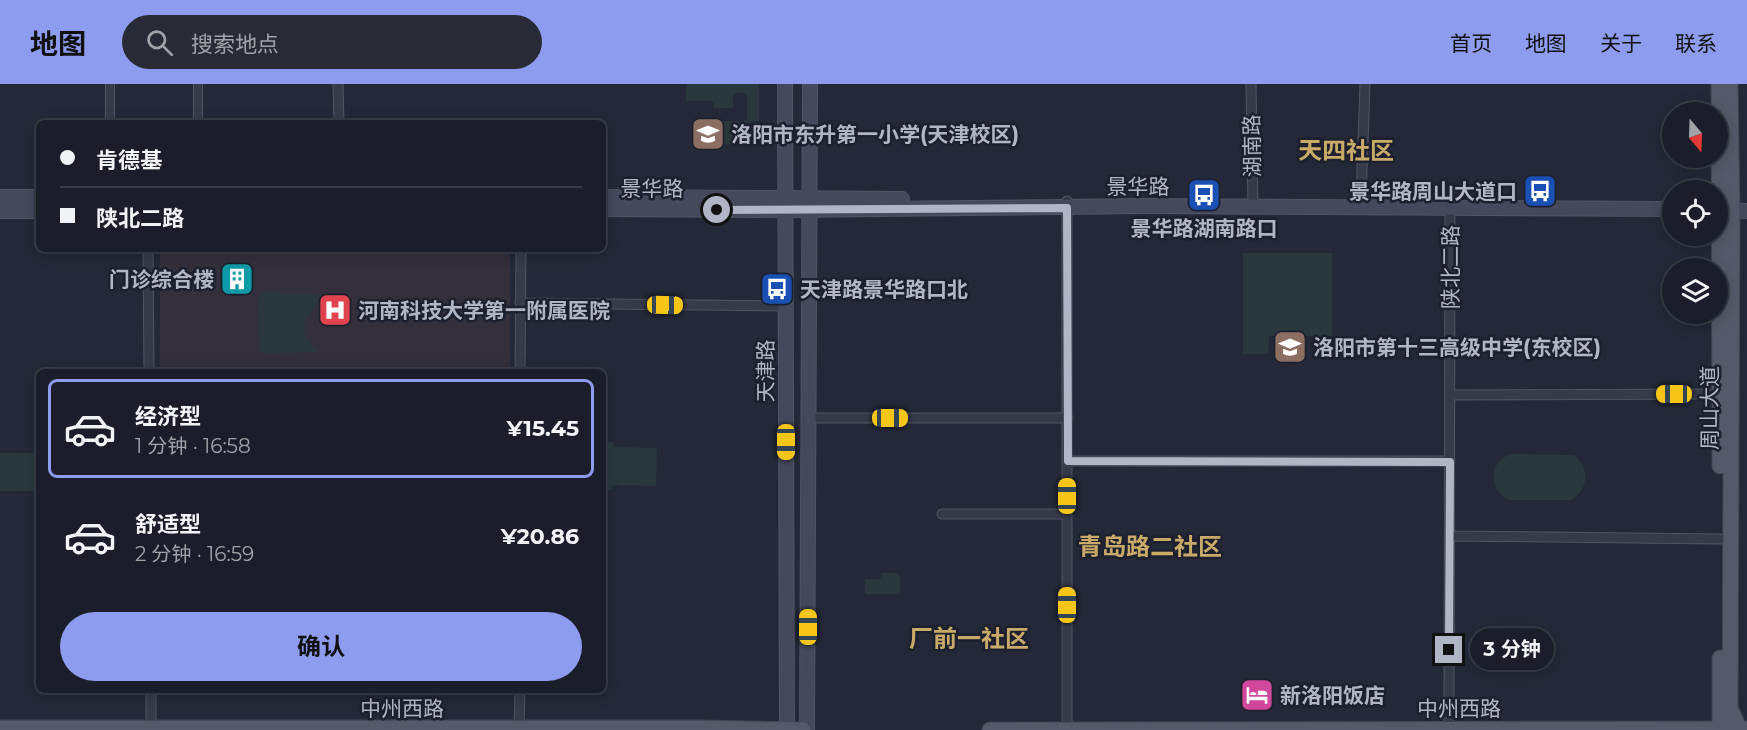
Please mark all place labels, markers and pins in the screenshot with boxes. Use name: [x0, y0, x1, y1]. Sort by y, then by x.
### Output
school or university icon: 洛阳市东升第一小学(天津校区): [690, 116, 726, 152]
place label: 洛阳市东升第一小学(天津校区): [731, 122, 1019, 147]
bus stop icon: 景华路周山大道口: [1522, 173, 1558, 209]
bus stop icon: 景华路湖南路口: [1186, 177, 1222, 213]
place label: 景华路周山大道口: [1349, 179, 1517, 204]
place label: 景华路湖南路口: [1131, 216, 1278, 241]
building icon: 门诊综合楼: [219, 261, 255, 297]
place label: 门诊综合楼: [109, 267, 214, 292]
bus stop icon: 天津路景华路口北: [759, 271, 795, 307]
place label: 天津路景华路口北: [800, 277, 968, 302]
hospital icon: 河南科技大学第一附属医院: [317, 292, 353, 328]
place label: 河南科技大学第一附属医院: [358, 298, 610, 323]
school or university icon: 洛阳市第十三高级中学(东校区): [1272, 329, 1308, 365]
place label: 洛阳市第十三高级中学(东校区): [1313, 335, 1601, 360]
hotel icon: 新洛阳饭店: [1239, 677, 1275, 713]
place label: 新洛阳饭店: [1280, 683, 1385, 708]

